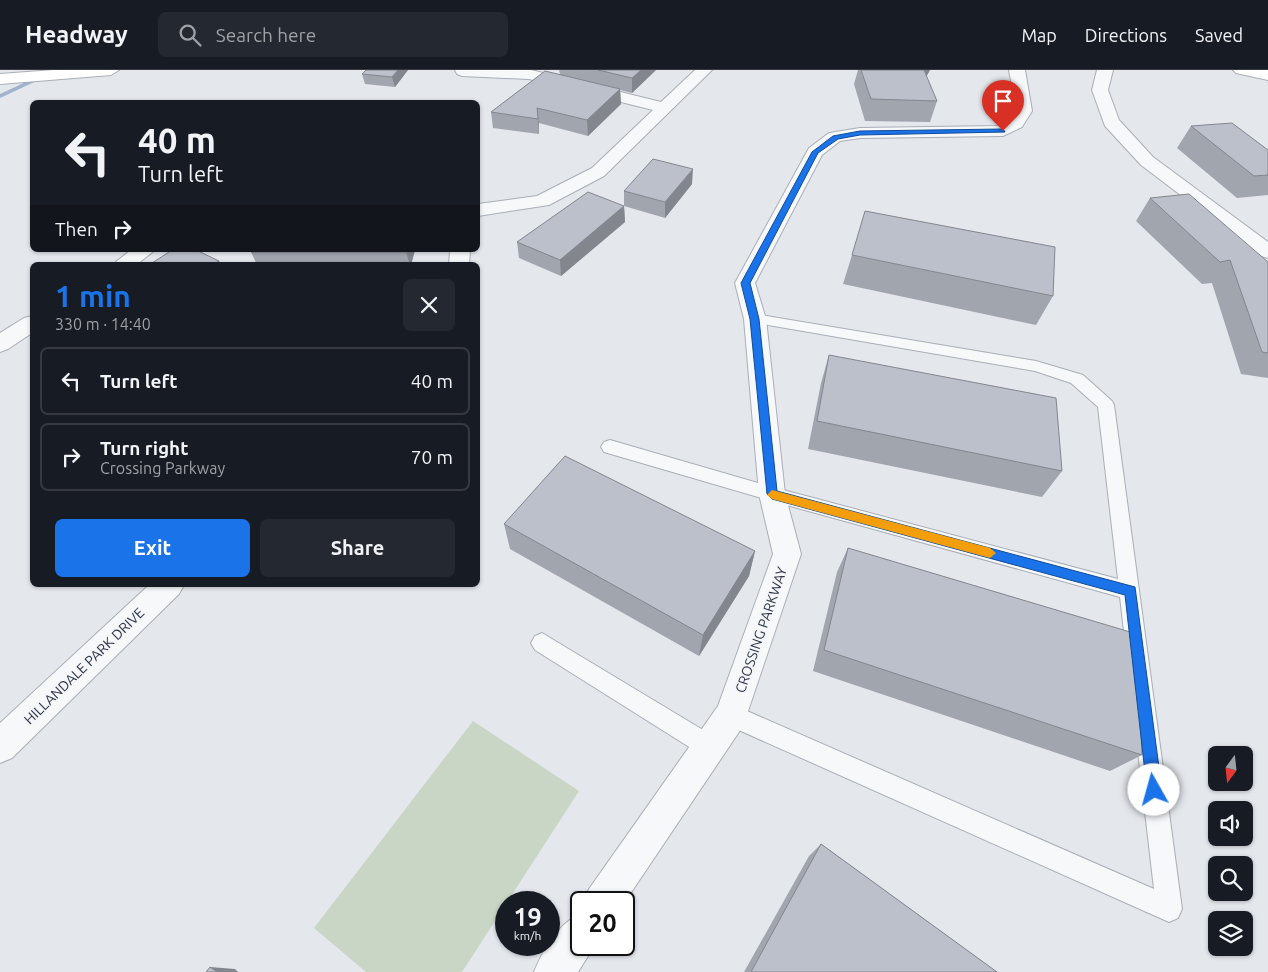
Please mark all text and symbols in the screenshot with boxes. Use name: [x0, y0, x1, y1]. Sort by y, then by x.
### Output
search box: [158, 12, 508, 57]
text: Headway: [25, 21, 128, 48]
icon: search: [176, 21, 204, 49]
text: Search here: [216, 24, 316, 46]
text: Map: [1021, 25, 1057, 45]
text: Directions: [1085, 25, 1167, 45]
text: Saved: [1195, 25, 1243, 45]
pin: [982, 80, 1024, 131]
icon: arrive: [989, 87, 1017, 115]
icon: left: [55, 120, 120, 185]
text: 40 m: [138, 120, 216, 160]
text: Turn left: [138, 161, 223, 186]
icon: right: [108, 215, 136, 243]
text: Then: [55, 218, 98, 240]
text: 1 min: [55, 279, 131, 313]
button: close: [403, 279, 455, 331]
text: 330 m · 14:40: [55, 315, 151, 333]
icon: left: [57, 367, 85, 395]
text: Turn left: [100, 370, 178, 392]
text: 40 m: [411, 370, 453, 392]
text: Turn right: [100, 437, 188, 459]
icon: right: [57, 443, 85, 471]
text: 70 m: [411, 446, 453, 468]
text: Crossing Parkway: [100, 459, 225, 477]
button: Exit: [55, 519, 250, 577]
button: Share: [260, 519, 455, 577]
street label: CROSSING PARKWAY: [732, 565, 790, 695]
street label: HILLANDALE PARK DRIVE: [21, 604, 147, 727]
north arrow: [1208, 746, 1252, 791]
map controls: [1208, 746, 1253, 956]
position arrow: [1127, 763, 1179, 815]
button: sound: [1208, 801, 1253, 846]
button: search: [1208, 856, 1253, 901]
speed limit sign: 20: [570, 891, 635, 956]
text: 19: [513, 903, 542, 931]
button: layers: [1208, 911, 1253, 956]
text: km/h: [514, 929, 541, 942]

